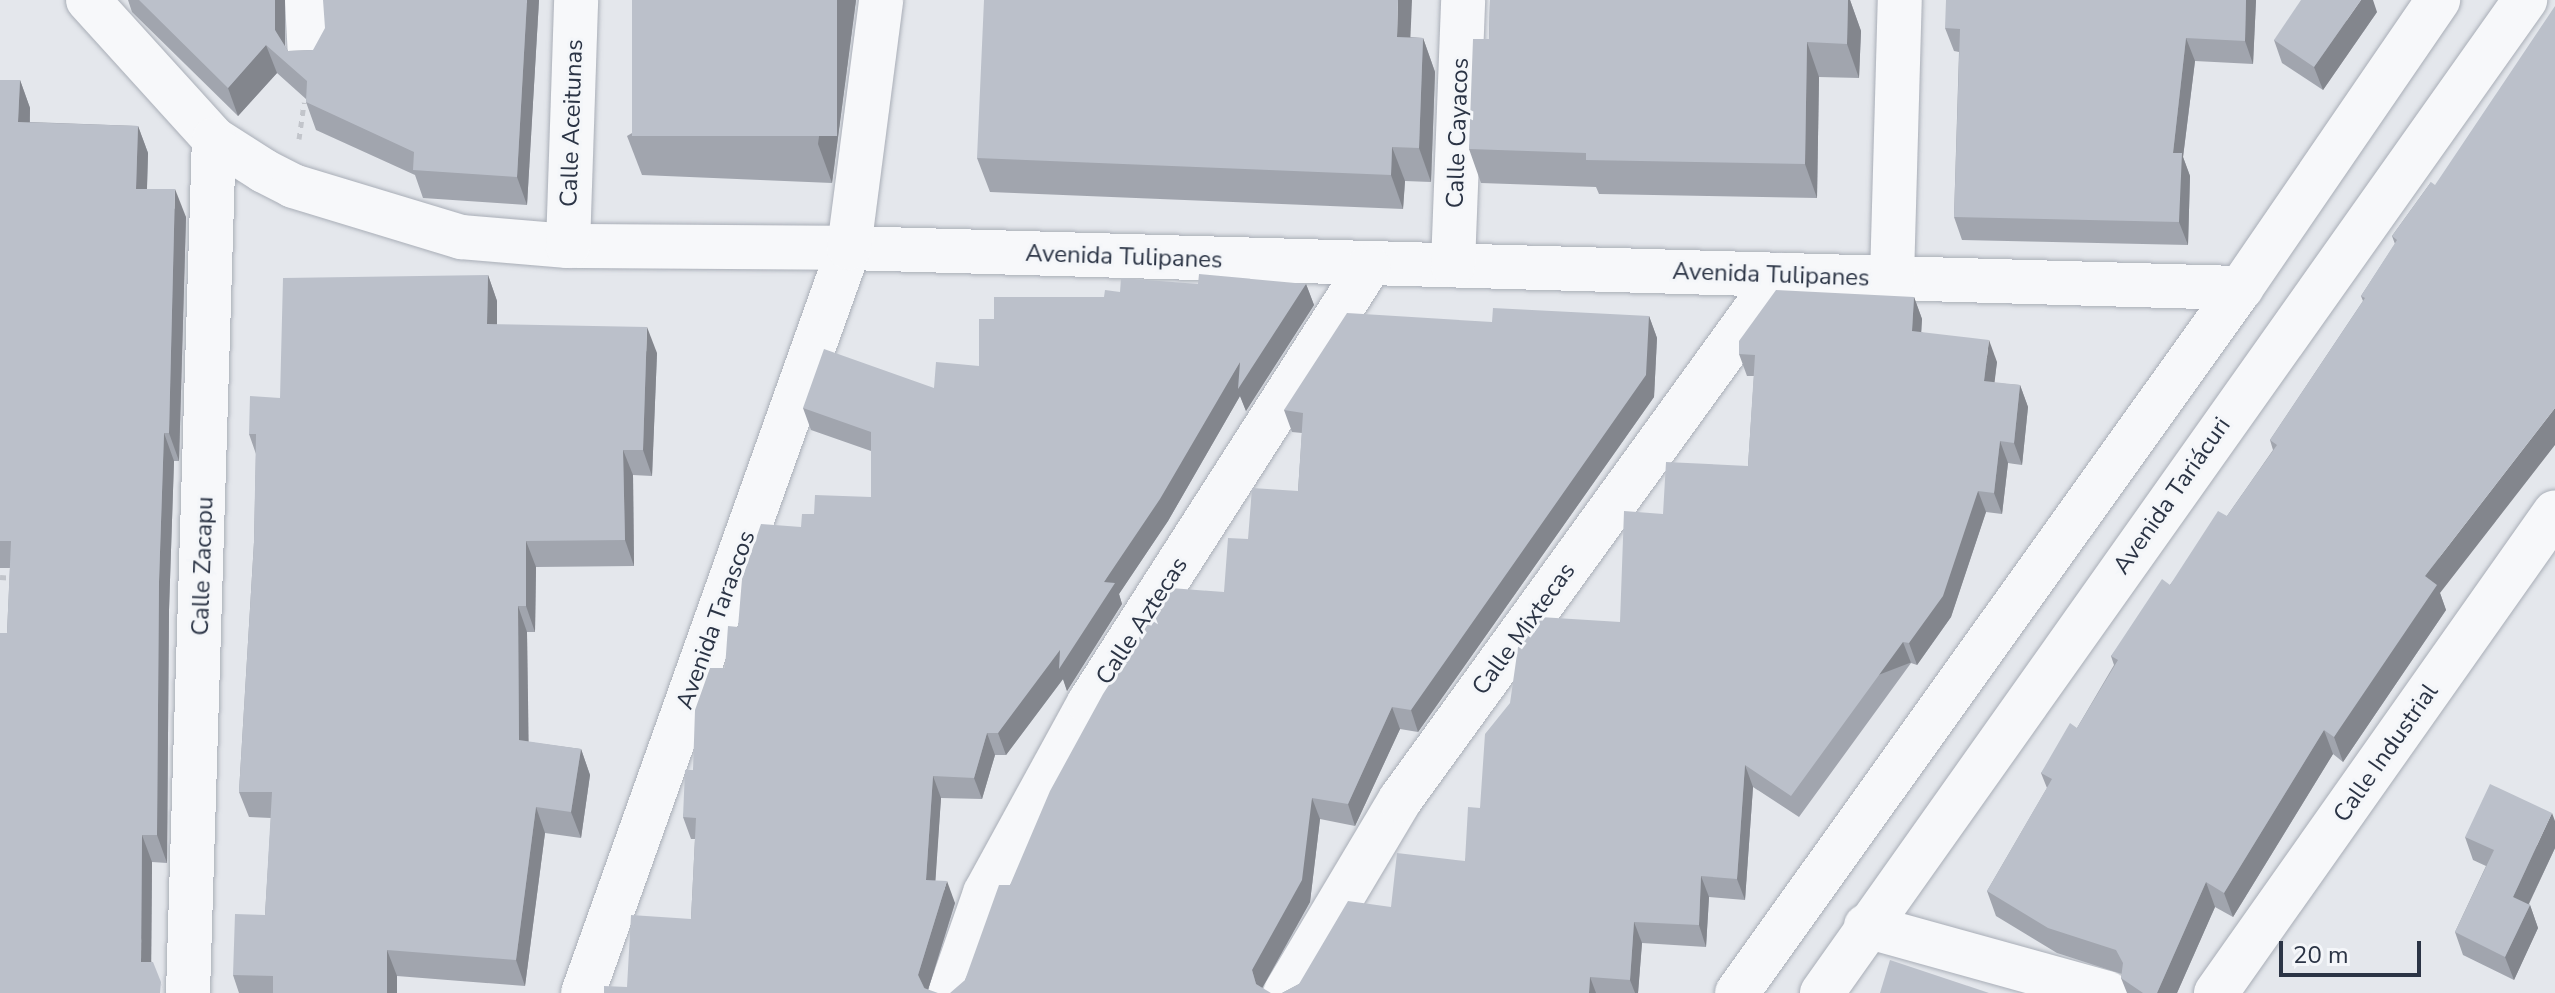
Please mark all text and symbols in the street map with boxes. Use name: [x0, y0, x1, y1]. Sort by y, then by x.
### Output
street label: Calle Aceitunas: [555, 39, 589, 207]
street label: Calle Cayacos: [1441, 57, 1475, 209]
street label: Avenida Tulipanes: [1025, 239, 1223, 275]
street label: Avenida Tulipanes: [1672, 257, 1870, 293]
street label: Avenida Tariácuri: [2107, 412, 2237, 580]
street label: Calle Zacapu: [186, 496, 220, 636]
street label: Avenida Tarascos: [670, 527, 762, 713]
street label: Calle Aztecas: [1090, 552, 1194, 690]
street label: Calle Mixtecas: [1466, 557, 1582, 701]
street label: Calle Industrial: [2328, 678, 2444, 828]
scale bar: [2283, 925, 2425, 975]
text: 20 m: [2293, 939, 2349, 971]

